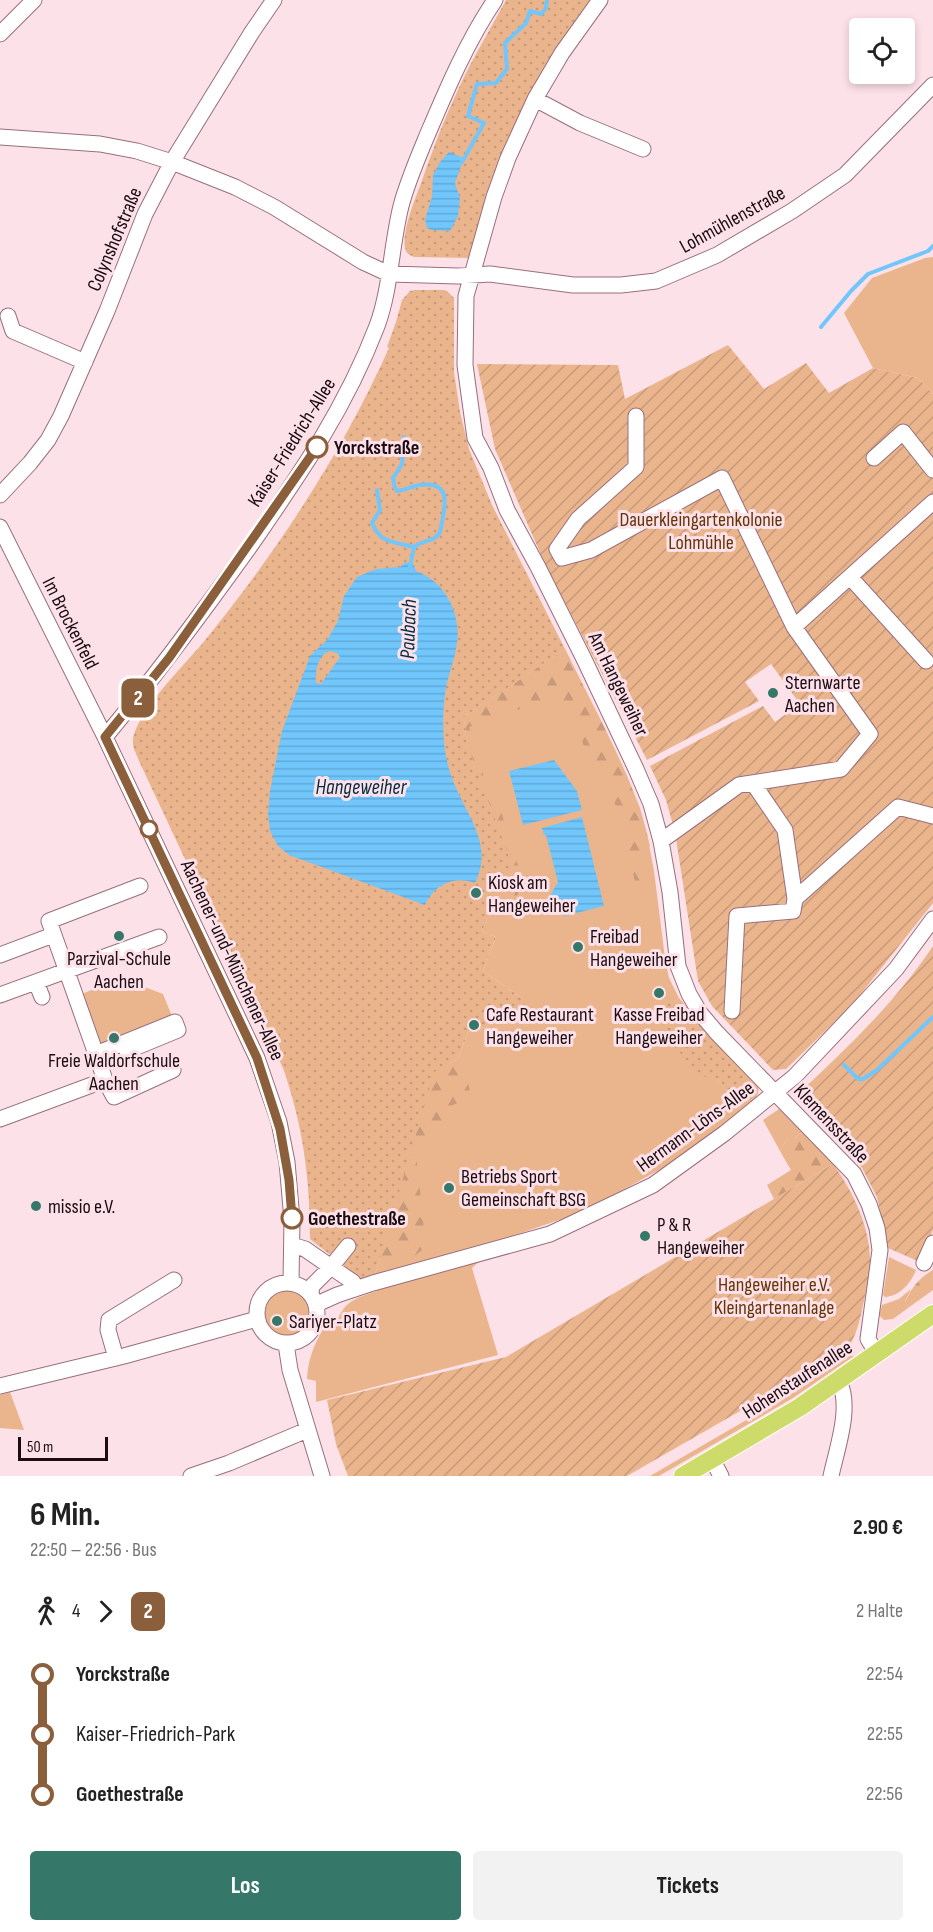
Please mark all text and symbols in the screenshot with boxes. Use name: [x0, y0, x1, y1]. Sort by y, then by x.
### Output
map controls: [849, 18, 915, 84]
button: locate: [849, 18, 915, 84]
street label: Lohmühlenstraße: [676, 181, 789, 259]
street label: Colynshofstraße: [82, 184, 148, 295]
street label: Kaiser-Friedrich-Allee: [243, 374, 341, 511]
marker: Yorckstraße: [306, 436, 328, 458]
place label: Yorckstraße: [334, 436, 419, 460]
park label: Dauerkleingartenkolonie Lohmühle: [619, 508, 783, 555]
street label: Im Brockenfeld: [37, 573, 104, 673]
water label: Paubach: [395, 598, 422, 659]
street label: Am Hangeweiher: [582, 628, 654, 740]
place label: Sternwarte Aachen: [784, 671, 860, 718]
line badge: 2: [118, 678, 158, 718]
text: 2: [133, 686, 143, 711]
marker: Sternwarte Aachen: [766, 686, 780, 700]
water label: Hangeweiher: [316, 775, 407, 800]
unlabelled marker: [140, 820, 158, 838]
street label: Aachener-und-Münchener-Allee: [175, 856, 289, 1064]
place label: Kiosk am Hangeweiher: [488, 871, 576, 918]
marker: Kiosk am Hangeweiher: [469, 886, 483, 900]
place label: Freibad Hangeweiher: [590, 925, 678, 972]
marker: Parzival-Schule Aachen: [112, 929, 126, 943]
marker: Freibad Hangeweiher: [571, 940, 585, 954]
place label: Parzival-Schule Aachen: [67, 947, 171, 994]
marker: Kasse Freibad Hangeweiher: [652, 986, 666, 1000]
place label: Cafe Restaurant Hangeweiher: [486, 1003, 594, 1050]
place label: Kasse Freibad Hangeweiher: [613, 1003, 705, 1050]
marker: Cafe Restaurant Hangeweiher: [467, 1018, 481, 1032]
marker: Freie Waldorfschule Aachen: [107, 1031, 121, 1045]
place label: Freie Waldorfschule Aachen: [48, 1049, 180, 1096]
street label: Hermann-Löns-Allee: [632, 1076, 759, 1178]
street label: Klemensstraße: [788, 1079, 874, 1168]
place label: Betriebs Sport Gemeinschaft BSG: [461, 1165, 586, 1212]
marker: Betriebs Sport Gemeinschaft BSG: [442, 1181, 456, 1195]
place label: missio e.V.: [48, 1195, 115, 1219]
marker: missio e.V.: [29, 1199, 43, 1213]
marker: Goethestraße: [281, 1207, 303, 1229]
place label: Goethestraße: [308, 1207, 406, 1231]
place label: P & R Hangeweiher: [657, 1213, 745, 1260]
marker: P & R Hangeweiher: [638, 1229, 652, 1243]
park label: Hangeweiher e.V. Kleingartenanlage: [714, 1273, 834, 1320]
place label: Sariyer-Platz: [289, 1310, 377, 1334]
marker: Sariyer-Platz: [270, 1314, 284, 1328]
street label: Hohenstaufenallee: [738, 1335, 857, 1424]
scale bar: [18, 1434, 108, 1462]
text: 50 m: [27, 1438, 53, 1457]
text: 6 Min.: [30, 1495, 100, 1535]
text: 2.90 €: [853, 1514, 903, 1541]
text: 22:50 – 22:56 · Bus: [30, 1538, 157, 1562]
icon: walk: [30, 1595, 63, 1628]
icon: forward: [89, 1595, 122, 1628]
text: 4: [72, 1599, 80, 1623]
text: 2: [143, 1599, 153, 1624]
text: 2 Halte: [856, 1599, 903, 1623]
text: Yorckstraße: [76, 1661, 170, 1688]
text: 22:54: [866, 1662, 903, 1686]
text: Kaiser-Friedrich-Park: [76, 1721, 235, 1748]
text: 22:55: [867, 1722, 903, 1746]
text: Goethestraße: [76, 1781, 184, 1808]
text: 22:56: [866, 1782, 903, 1806]
button: Los: [30, 1851, 461, 1920]
button: Tickets: [473, 1851, 903, 1920]

